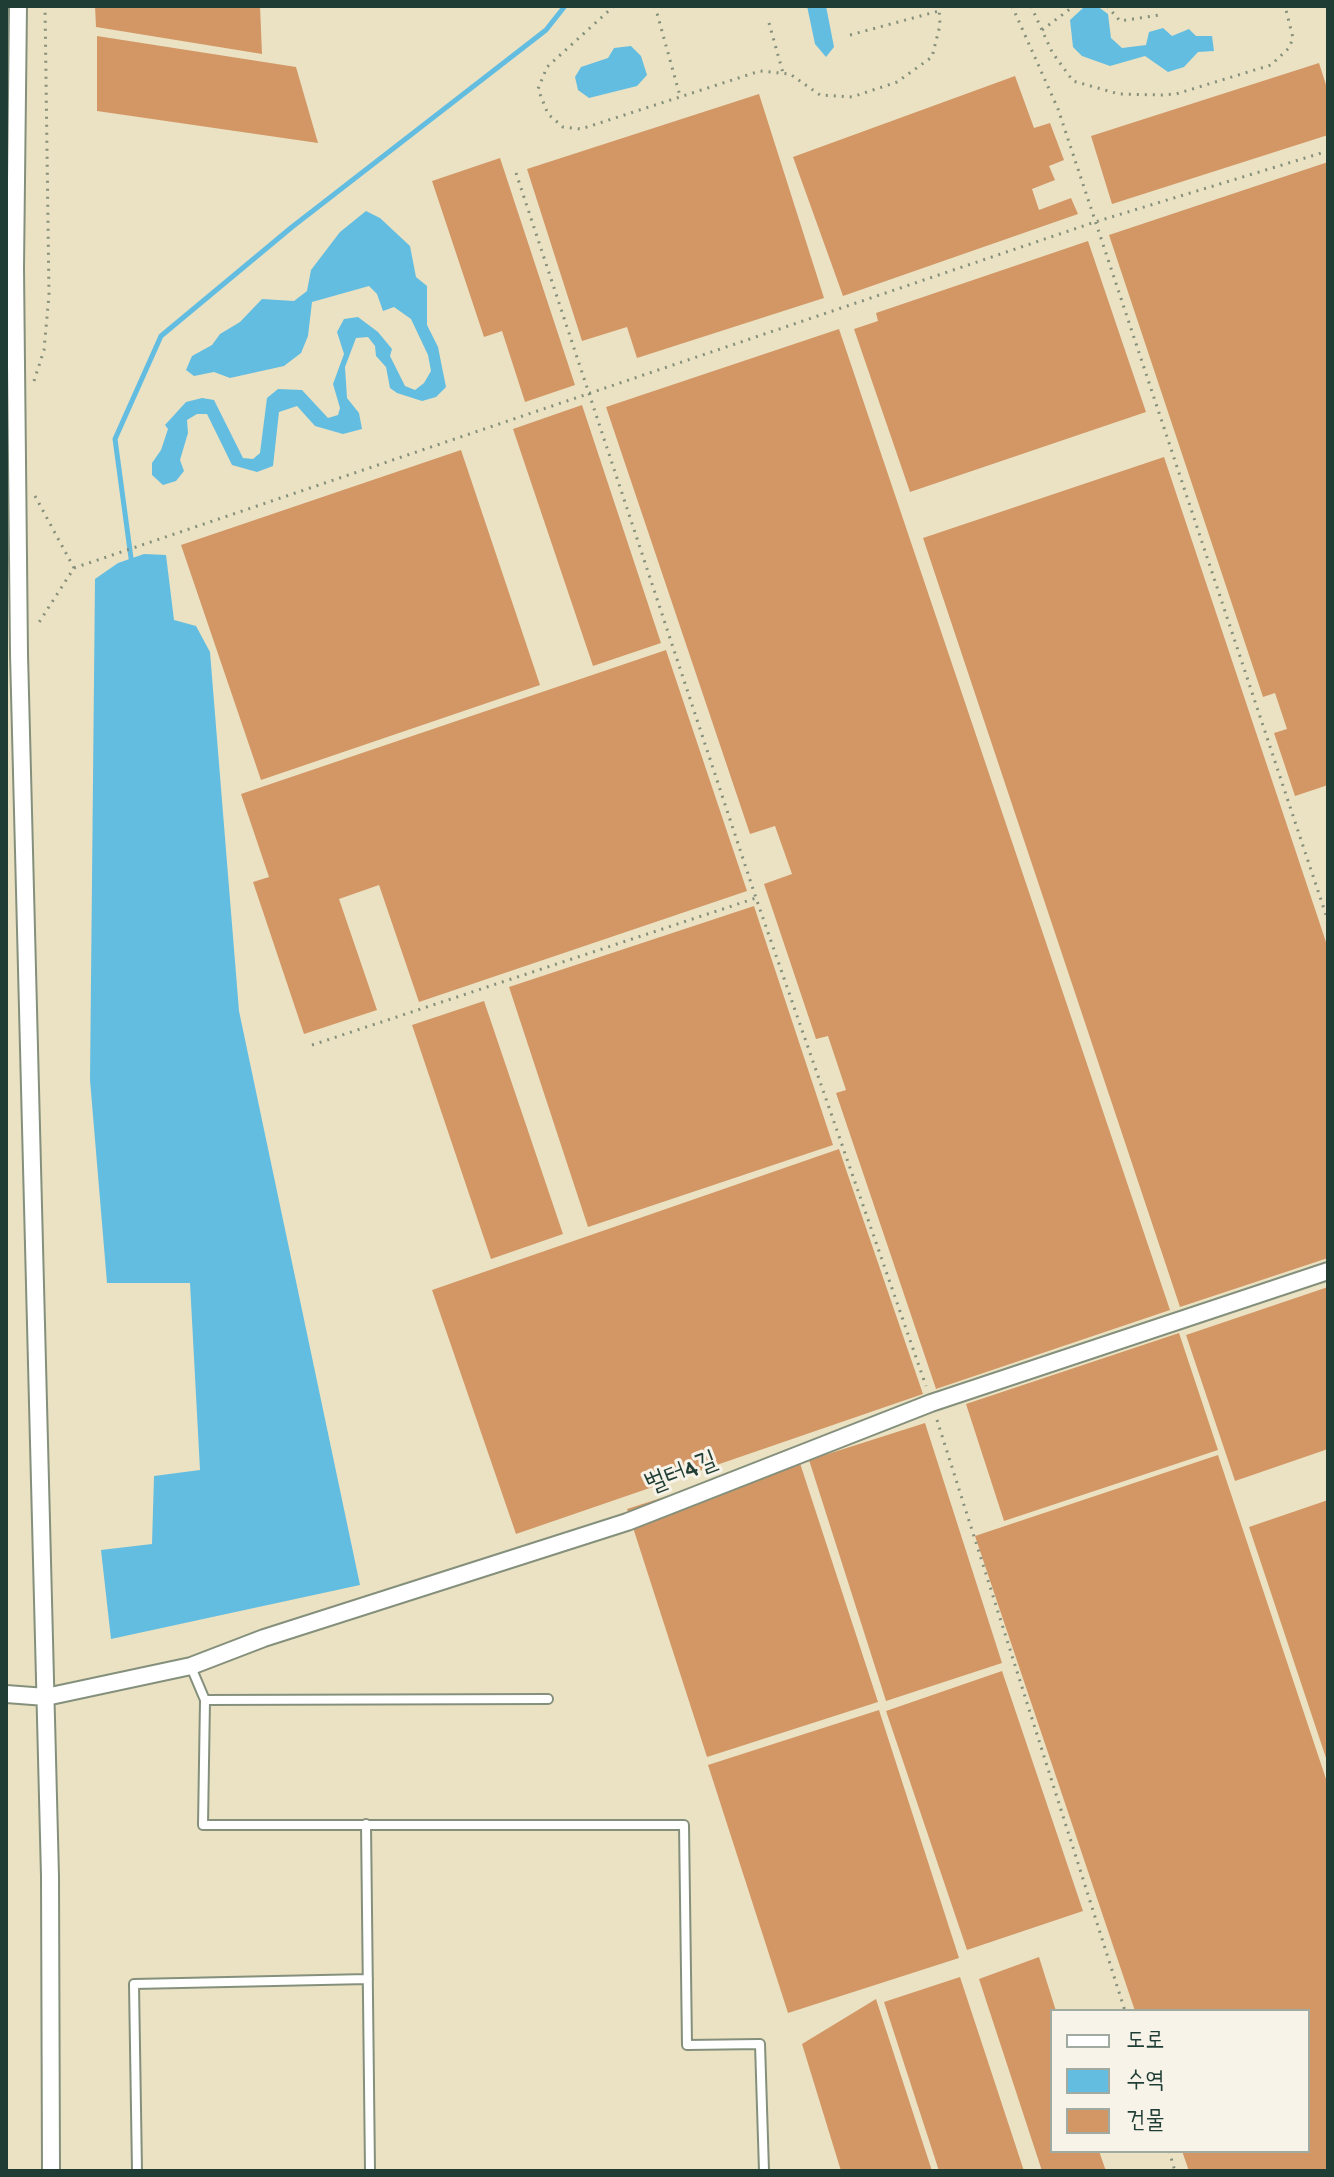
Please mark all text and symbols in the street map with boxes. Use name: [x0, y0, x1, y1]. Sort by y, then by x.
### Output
street label: 벌터4길: [641, 1447, 723, 1503]
legend: [1050, 2009, 1310, 2153]
text: 도로: [1126, 2028, 1165, 2057]
text: 수역: [1126, 2068, 1165, 2097]
text: 건물: [1126, 2108, 1165, 2137]

